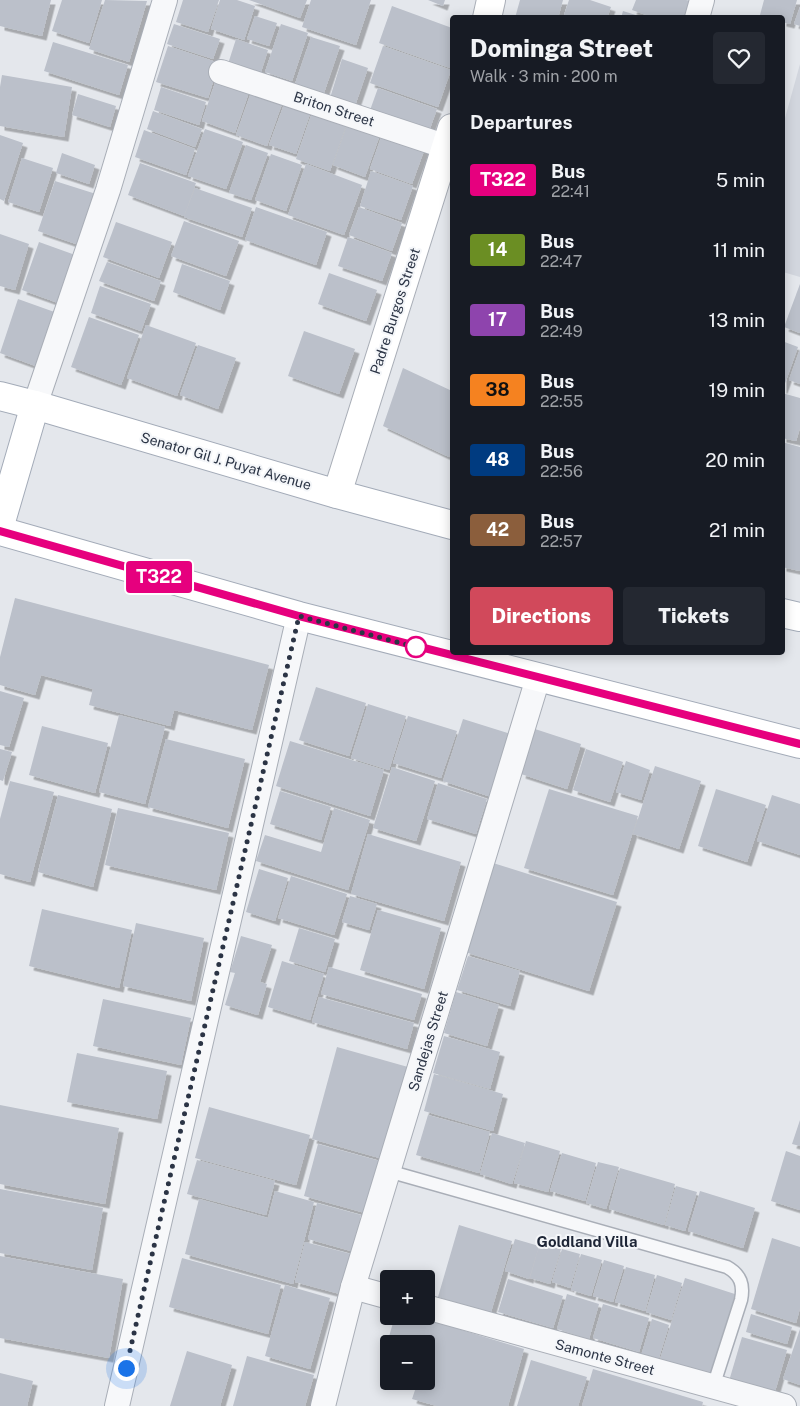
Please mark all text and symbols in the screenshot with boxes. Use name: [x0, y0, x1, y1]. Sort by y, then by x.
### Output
button: heart: [713, 32, 765, 84]
text: Dominga Street: [470, 34, 653, 62]
text: Walk · 3 min · 200 m: [470, 67, 618, 86]
street label: Briton Street: [292, 88, 376, 130]
text: Departures: [470, 111, 573, 133]
text: Bus: [551, 160, 585, 182]
text: T322: [480, 169, 526, 190]
text: 5 min: [716, 169, 765, 191]
text: 22:41: [551, 182, 590, 201]
text: Bus: [540, 230, 574, 252]
text: 14: [488, 239, 507, 260]
text: 11 min: [713, 239, 765, 261]
street label: Padre Burgos Street: [367, 246, 423, 376]
text: 22:47: [540, 252, 582, 271]
text: Bus: [540, 300, 574, 322]
text: 17: [488, 309, 507, 330]
text: 13 min: [708, 309, 765, 331]
text: 22:49: [540, 322, 583, 341]
text: Bus: [540, 370, 574, 392]
text: 38: [486, 379, 510, 400]
text: 19 min: [709, 379, 765, 401]
text: 22:55: [540, 392, 583, 411]
street label: Senator Gil J. Puyat Avenue: [139, 429, 313, 493]
text: Bus: [540, 440, 574, 462]
text: 48: [486, 449, 509, 470]
text: 20 min: [705, 449, 765, 471]
text: 22:56: [540, 462, 583, 481]
text: Bus: [540, 510, 574, 532]
text: 42: [486, 519, 509, 540]
text: 21 min: [709, 519, 765, 541]
text: 22:57: [540, 532, 583, 551]
line badge: T322: [124, 561, 194, 593]
text: T322: [136, 566, 182, 587]
button: Directions: [470, 587, 613, 645]
button: Tickets: [623, 587, 765, 645]
unlabelled marker: [405, 636, 427, 658]
street label: Sandejas Street: [405, 989, 451, 1093]
district label: Goldland Villa: [537, 1233, 637, 1250]
map controls: [380, 1270, 435, 1390]
button: +: [380, 1270, 435, 1325]
button: −: [380, 1335, 435, 1390]
street label: Samonte Street: [554, 1336, 656, 1378]
your location: [114, 1356, 139, 1381]

